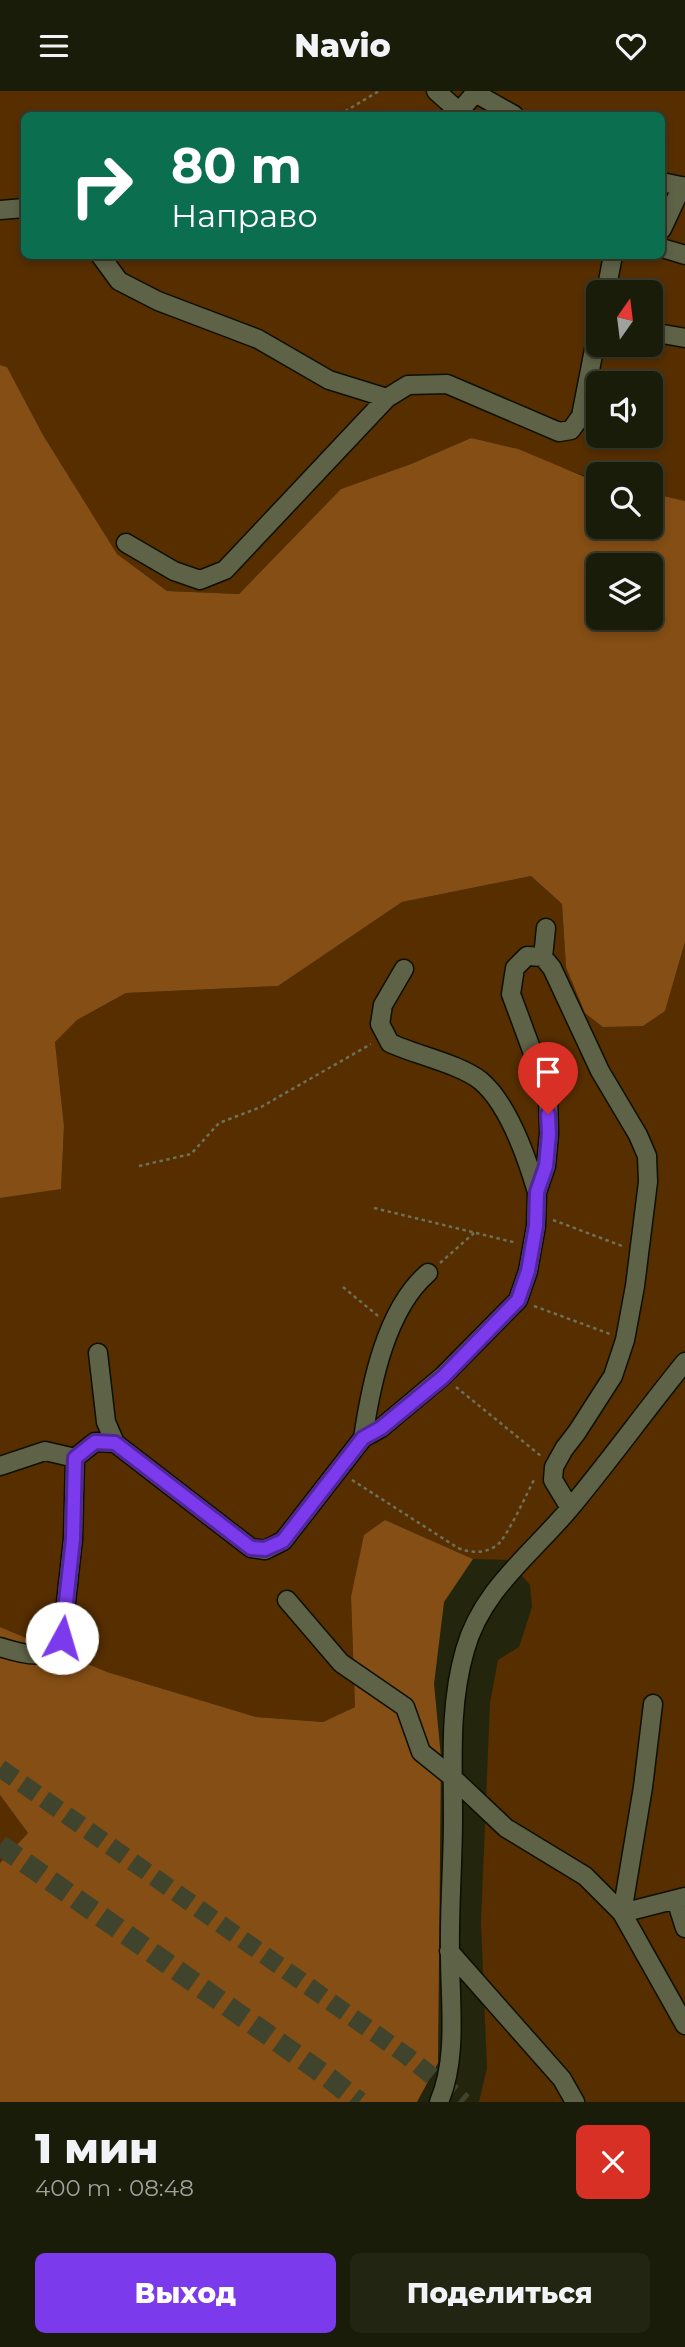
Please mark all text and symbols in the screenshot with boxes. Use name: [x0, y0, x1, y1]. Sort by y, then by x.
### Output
text: Navio: [294, 26, 391, 65]
icon: menu: [35, 27, 73, 65]
icon: heart: [612, 27, 650, 65]
text: 80 m: [171, 136, 302, 195]
icon: right: [56, 140, 147, 231]
text: Направо: [171, 196, 318, 235]
north arrow: [586, 280, 663, 357]
map controls: [586, 280, 663, 630]
button: sound: [586, 371, 663, 448]
button: search: [586, 462, 663, 539]
button: layers: [586, 553, 663, 630]
pin: [518, 1042, 578, 1114]
icon: arrive: [529, 1053, 567, 1091]
position arrow: [25, 1601, 99, 1675]
text: 1 мин: [35, 2122, 159, 2174]
button: close: [576, 2125, 650, 2199]
text: 400 m · 08:48: [35, 2174, 194, 2202]
button: Выход: [35, 2253, 336, 2333]
button: Поделиться: [350, 2253, 650, 2333]

